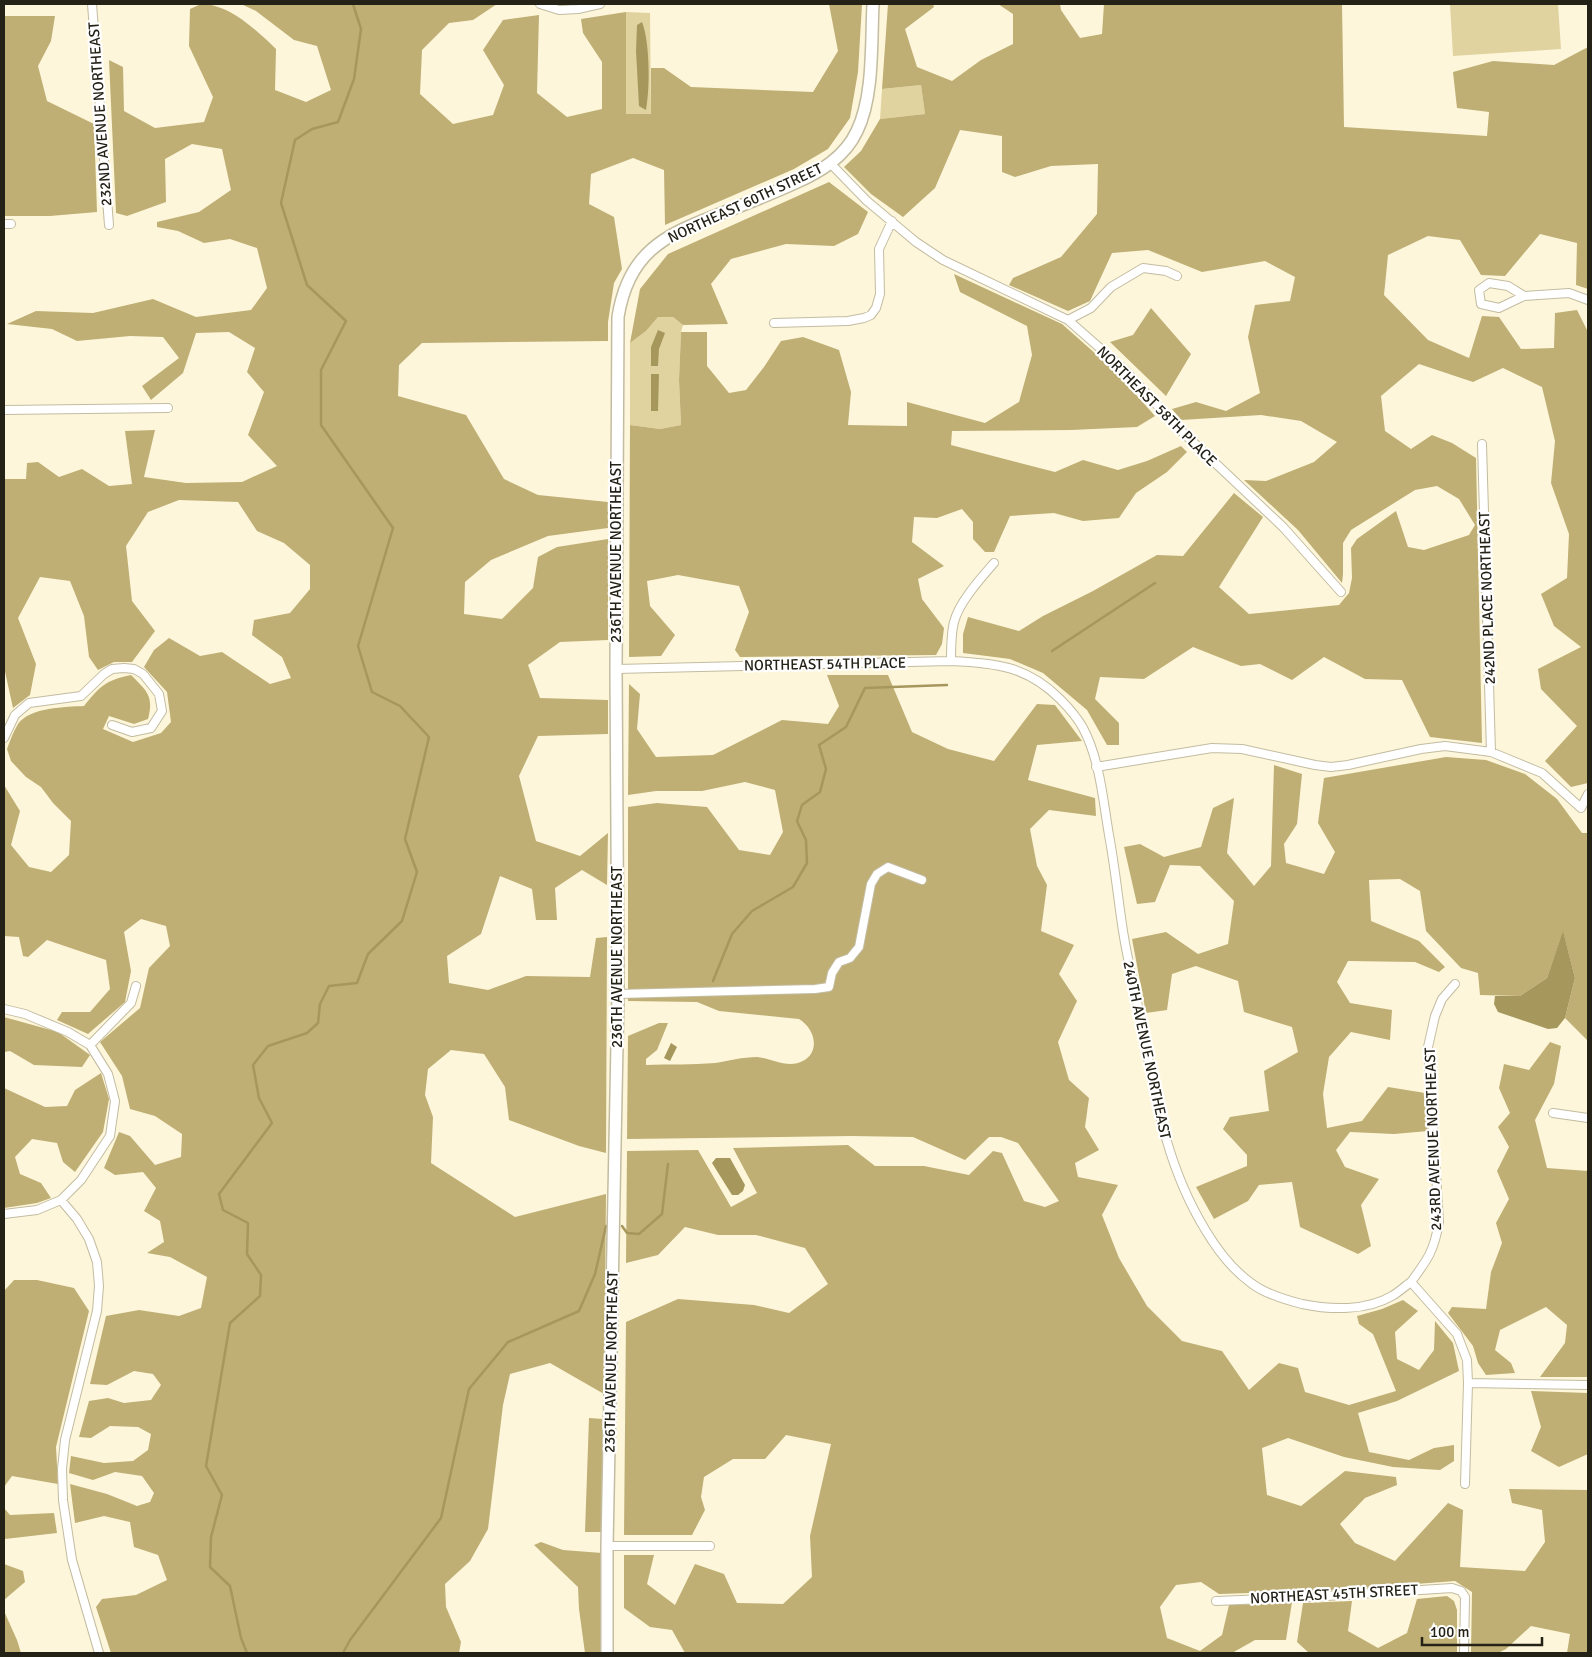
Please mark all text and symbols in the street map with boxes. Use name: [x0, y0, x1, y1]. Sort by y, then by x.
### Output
street label: 232ND AVENUE NORTHEAST: [85, 21, 115, 207]
street label: NORTHEAST 60TH STREET: [665, 159, 826, 247]
street label: NORTHEAST 58TH PLACE: [1093, 342, 1221, 470]
street label: 236TH AVENUE NORTHEAST: [607, 460, 625, 643]
street label: 242ND PLACE NORTHEAST: [1475, 511, 1499, 685]
street label: NORTHEAST 54TH PLACE: [744, 654, 906, 674]
street label: 236TH AVENUE NORTHEAST: [608, 865, 626, 1048]
street label: 240TH AVENUE NORTHEAST: [1119, 959, 1175, 1141]
street label: 243RD AVENUE NORTHEAST: [1421, 1047, 1445, 1231]
street label: 236TH AVENUE NORTHEAST: [600, 1270, 622, 1453]
street label: NORTHEAST 45TH STREET: [1249, 1581, 1419, 1607]
scale bar: [1422, 1614, 1542, 1646]
text: 100 m: [1430, 1623, 1470, 1641]

